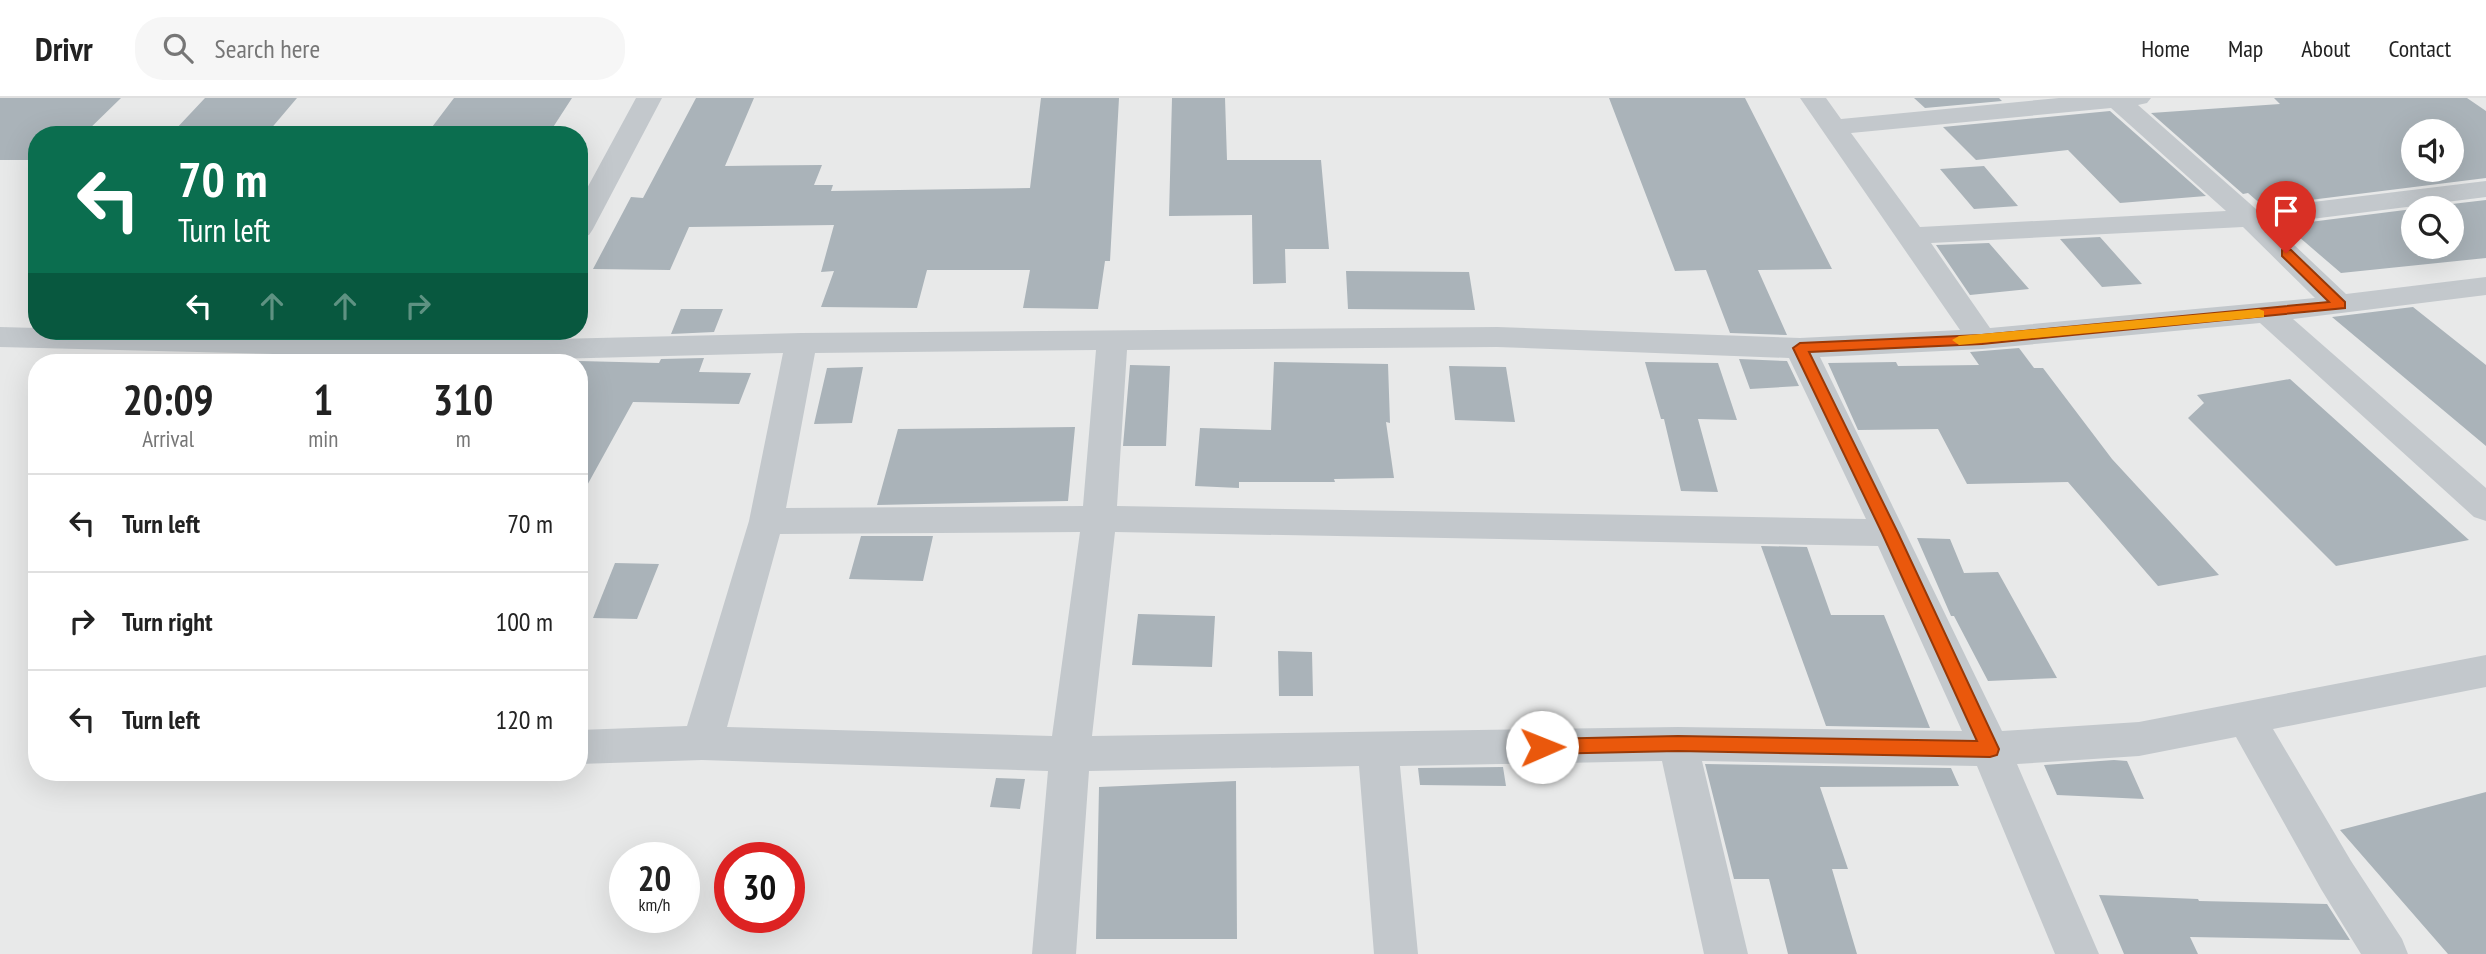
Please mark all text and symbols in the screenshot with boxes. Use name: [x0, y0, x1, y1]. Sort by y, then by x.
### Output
search box: [135, 17, 625, 80]
text: Drivr: [35, 27, 93, 70]
icon: search: [159, 29, 197, 67]
text: Search here: [215, 32, 320, 65]
text: Home: [2141, 33, 2190, 64]
text: Map: [2228, 33, 2263, 64]
text: About: [2301, 33, 2350, 64]
text: Contact: [2388, 33, 2451, 64]
map controls: [2401, 119, 2464, 259]
button: sound: [2401, 119, 2464, 182]
text: 70 m: [178, 147, 267, 211]
icon: left: [63, 154, 154, 245]
pin: [2256, 181, 2316, 253]
icon: arrive: [2267, 192, 2305, 230]
button: search: [2401, 196, 2464, 259]
text: Turn left: [178, 209, 270, 251]
icon: left: [180, 287, 218, 325]
icon: ahead: [253, 287, 291, 325]
icon: ahead: [326, 287, 364, 325]
icon: right: [399, 287, 437, 325]
text: 20:09: [123, 372, 214, 427]
text: 1: [313, 372, 333, 427]
text: 310: [433, 372, 493, 427]
text: Arrival: [142, 424, 194, 453]
text: min: [308, 424, 338, 453]
text: m: [456, 424, 471, 453]
icon: left: [63, 504, 101, 542]
text: Turn left: [122, 507, 200, 540]
text: 70 m: [507, 507, 553, 540]
icon: right: [63, 602, 101, 640]
text: Turn right: [122, 605, 213, 638]
text: 100 m: [495, 605, 553, 638]
icon: left: [63, 700, 101, 738]
text: Turn left: [122, 703, 200, 736]
text: 120 m: [495, 703, 553, 736]
position arrow: [1505, 710, 1579, 784]
speed limit sign: 30: [714, 842, 805, 933]
text: 20: [638, 855, 671, 901]
text: km/h: [639, 893, 670, 916]

